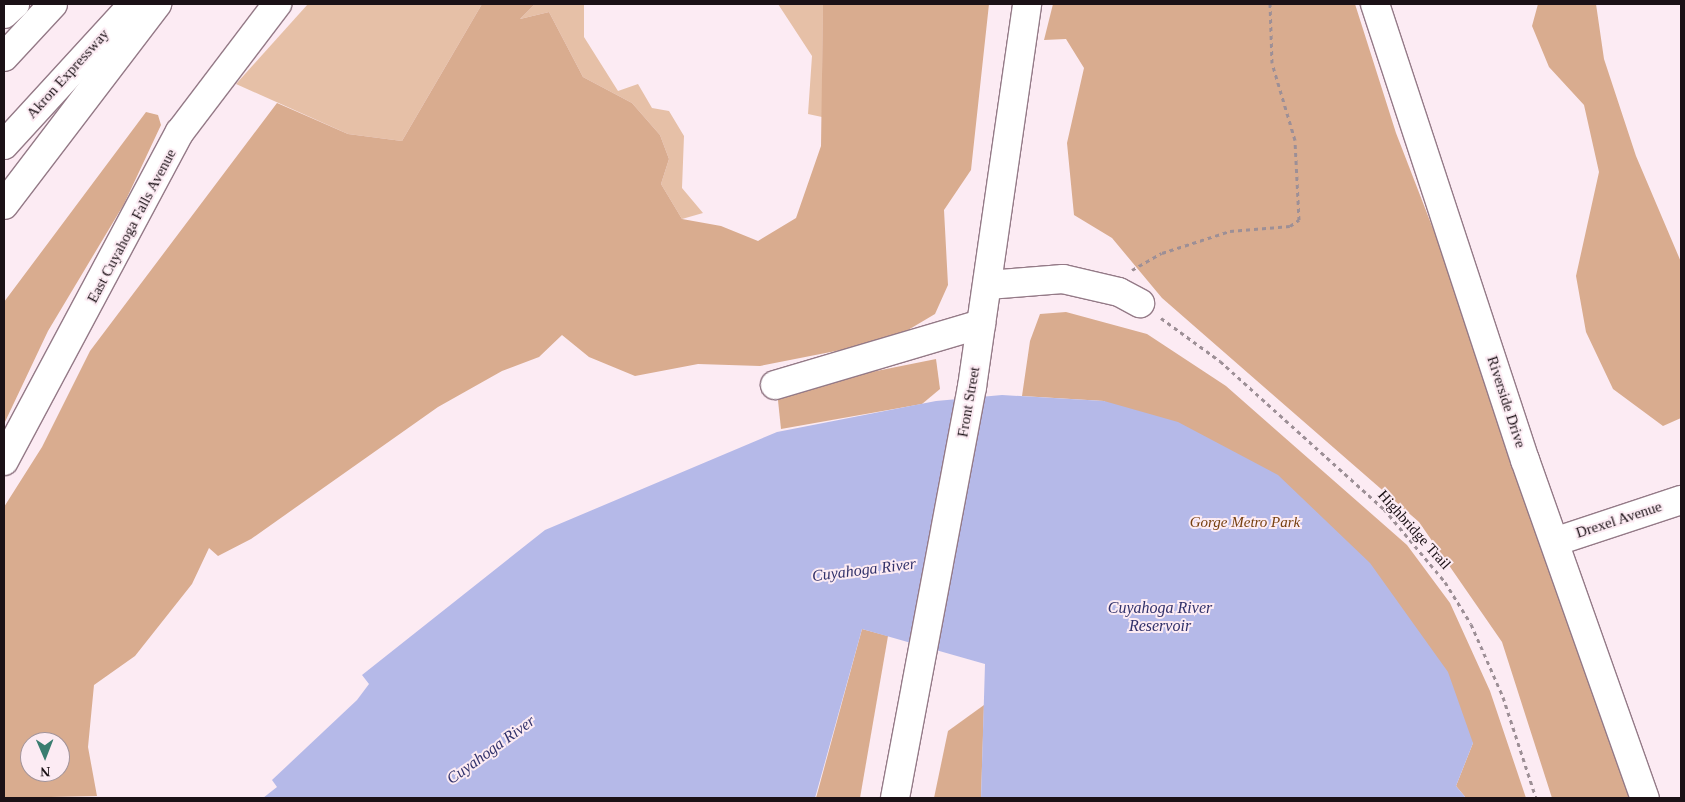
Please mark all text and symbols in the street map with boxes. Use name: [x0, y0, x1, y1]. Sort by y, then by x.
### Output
street label: Akron Expressway: [23, 25, 113, 123]
street label: East Cuyahoga Falls Avenue: [84, 146, 180, 306]
street label: Riverside Drive: [1483, 354, 1529, 450]
street label: Front Street: [954, 365, 984, 439]
street label: Highbridge Trail: [1374, 487, 1454, 573]
street label: Drexel Avenue: [1573, 498, 1665, 542]
park label: Gorge Metro Park: [1190, 514, 1300, 532]
water label: Cuyahoga River: [811, 554, 917, 586]
water label: Cuyahoga River Reservoir: [1108, 598, 1212, 636]
water label: Cuyahoga River: [443, 712, 539, 788]
north arrow: [20, 732, 70, 782]
text: N: [40, 764, 50, 779]

